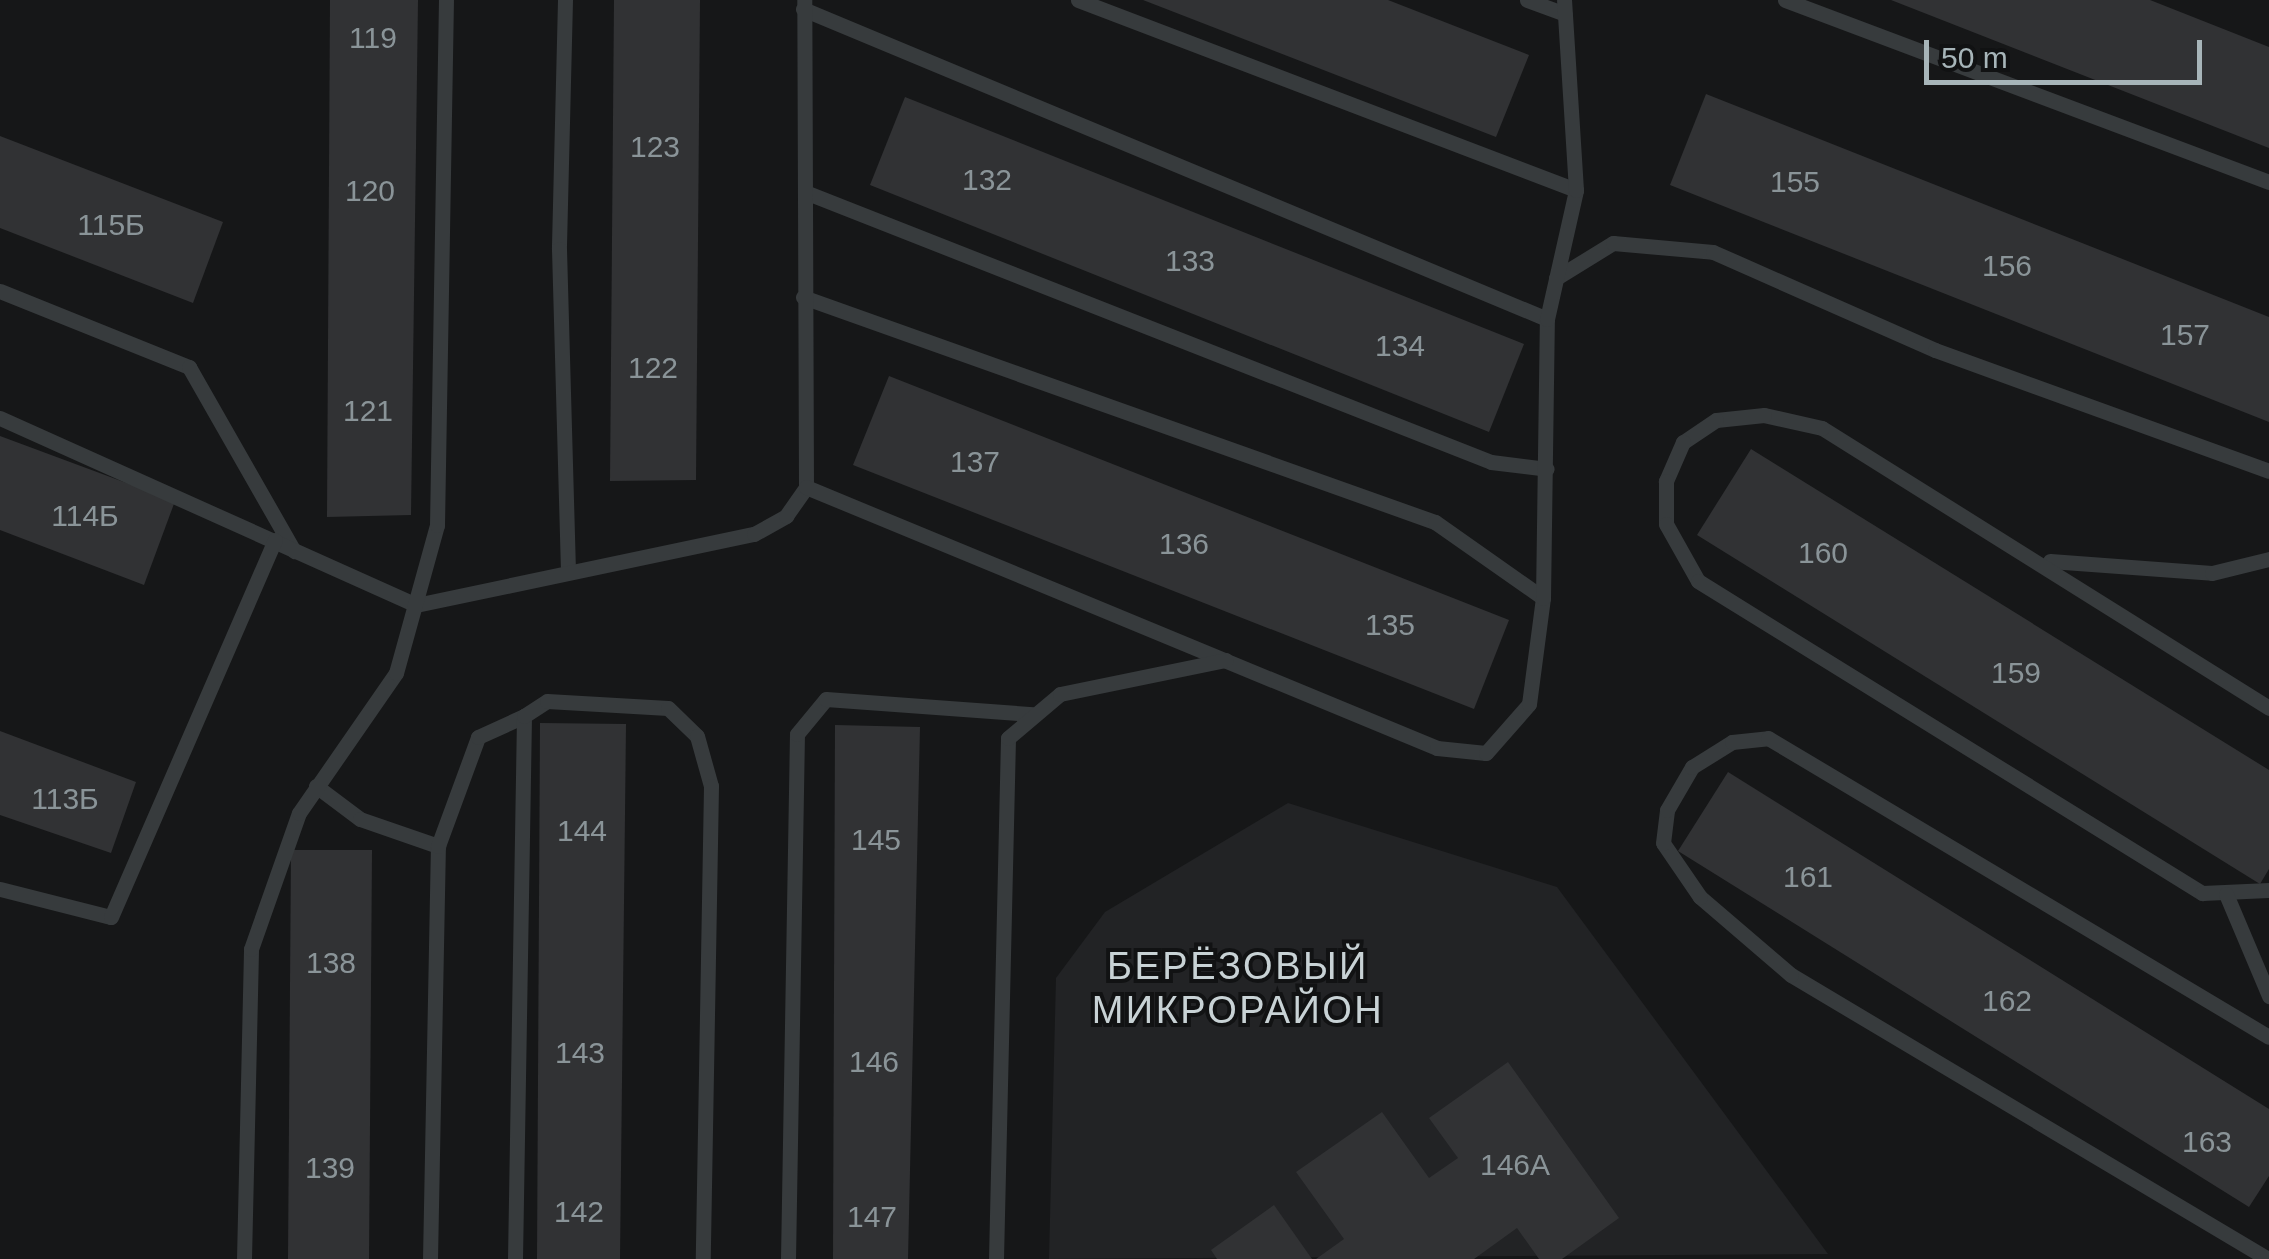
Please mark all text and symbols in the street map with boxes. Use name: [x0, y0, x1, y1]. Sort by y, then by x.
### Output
house number: 119: [349, 20, 397, 56]
scale bar: [1929, 20, 2206, 82]
text: 50 m: [1941, 41, 2008, 74]
house number: 123: [630, 129, 680, 165]
house number: 132: [962, 162, 1012, 198]
house number: 155: [1770, 164, 1820, 200]
house number: 120: [345, 173, 395, 209]
house number: 115Б: [77, 207, 145, 243]
house number: 133: [1165, 243, 1215, 279]
house number: 156: [1982, 248, 2032, 284]
house number: 157: [2160, 317, 2210, 353]
house number: 134: [1375, 328, 1425, 364]
house number: 122: [628, 350, 678, 386]
house number: 121: [343, 393, 393, 429]
house number: 137: [950, 444, 1000, 480]
house number: 114Б: [51, 498, 119, 534]
house number: 136: [1159, 526, 1209, 562]
house number: 160: [1798, 535, 1848, 571]
house number: 135: [1365, 607, 1415, 643]
house number: 159: [1991, 655, 2041, 691]
house number: 113Б: [31, 781, 99, 817]
house number: 144: [557, 813, 607, 849]
house number: 145: [851, 822, 901, 858]
house number: 161: [1783, 859, 1833, 895]
district label: БЕРЁЗОВЫЙ МИКРОРАЙОН: [1092, 944, 1384, 1034]
house number: 138: [306, 945, 356, 981]
house number: 162: [1982, 983, 2032, 1019]
house number: 143: [555, 1035, 605, 1071]
house number: 146: [849, 1044, 899, 1080]
house number: 163: [2182, 1124, 2232, 1160]
house number: 146А: [1480, 1147, 1550, 1183]
house number: 139: [305, 1150, 355, 1186]
house number: 142: [554, 1194, 604, 1230]
house number: 147: [847, 1199, 897, 1235]

